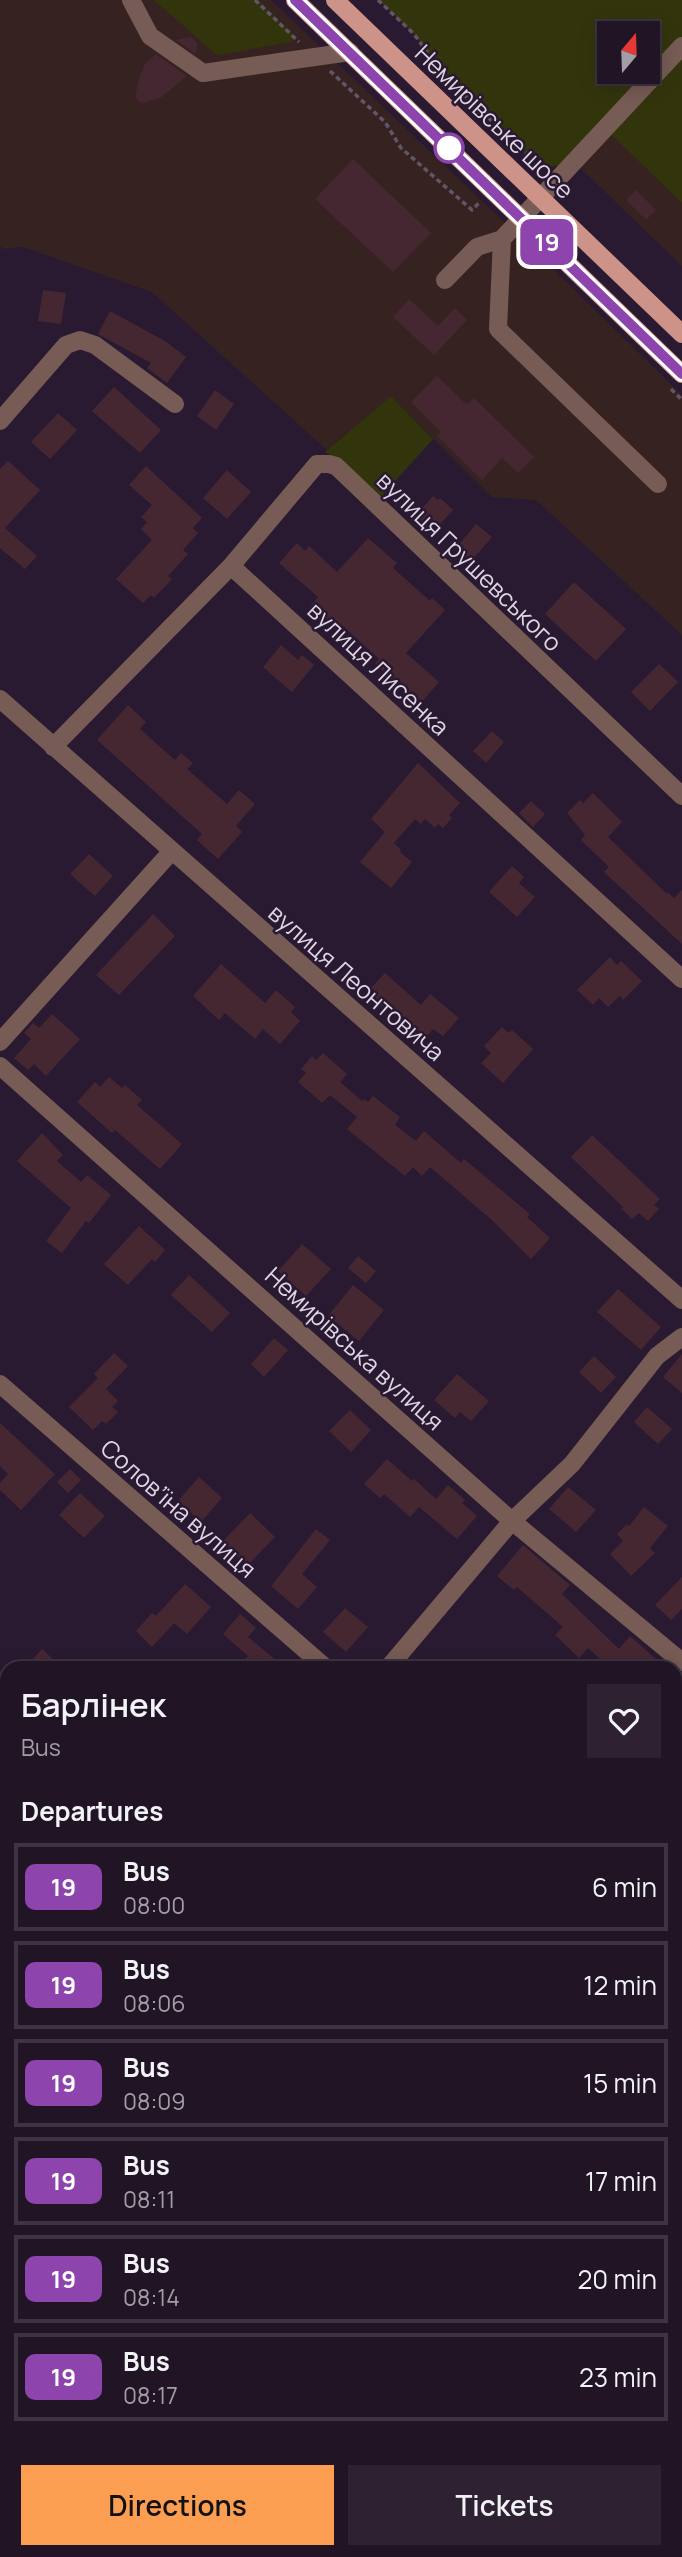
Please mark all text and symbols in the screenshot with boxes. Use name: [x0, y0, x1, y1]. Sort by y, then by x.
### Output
north arrow: [597, 21, 660, 84]
map controls: [597, 21, 660, 84]
street label: Немирівське шосе: [408, 37, 582, 205]
unlabelled marker: [434, 133, 464, 163]
line badge: 19: [516, 219, 578, 265]
text: 19: [534, 225, 560, 258]
street label: вулиця Грушевського: [370, 464, 570, 658]
street label: вулиця Лисенка: [301, 594, 457, 742]
street label: вулиця Леонтовича: [262, 896, 452, 1068]
street label: Немирівська вулиця: [259, 1259, 451, 1437]
street label: Соловʼїна вулиця: [94, 1431, 264, 1585]
text: Барлінек: [21, 1682, 166, 1727]
button: heart: [587, 1684, 661, 1758]
text: Bus: [21, 1731, 61, 1763]
text: Departures: [21, 1793, 163, 1829]
text: Bus: [123, 1853, 170, 1889]
text: 6 min: [592, 1869, 657, 1905]
text: 19: [51, 1870, 76, 1903]
text: 08:00: [123, 1889, 185, 1921]
text: Bus: [123, 1951, 170, 1987]
text: 12 min: [583, 1967, 657, 2003]
text: 19: [51, 1968, 76, 2001]
text: 08:06: [123, 1987, 186, 2019]
text: Bus: [123, 2049, 170, 2085]
text: 15 min: [583, 2065, 657, 2101]
text: 19: [51, 2066, 76, 2099]
text: 08:09: [123, 2085, 186, 2117]
text: Bus: [123, 2147, 170, 2183]
text: 17 min: [585, 2163, 657, 2199]
text: 19: [51, 2164, 76, 2197]
text: 08:11: [123, 2183, 175, 2215]
text: Bus: [123, 2245, 170, 2281]
text: 20 min: [578, 2261, 657, 2297]
text: 19: [51, 2262, 76, 2295]
text: 08:14: [123, 2281, 180, 2313]
text: Bus: [123, 2343, 170, 2379]
text: 23 min: [579, 2359, 657, 2395]
text: 19: [51, 2360, 76, 2393]
text: 08:17: [123, 2379, 178, 2411]
button: Directions: [21, 2465, 334, 2545]
button: Tickets: [348, 2465, 661, 2545]

